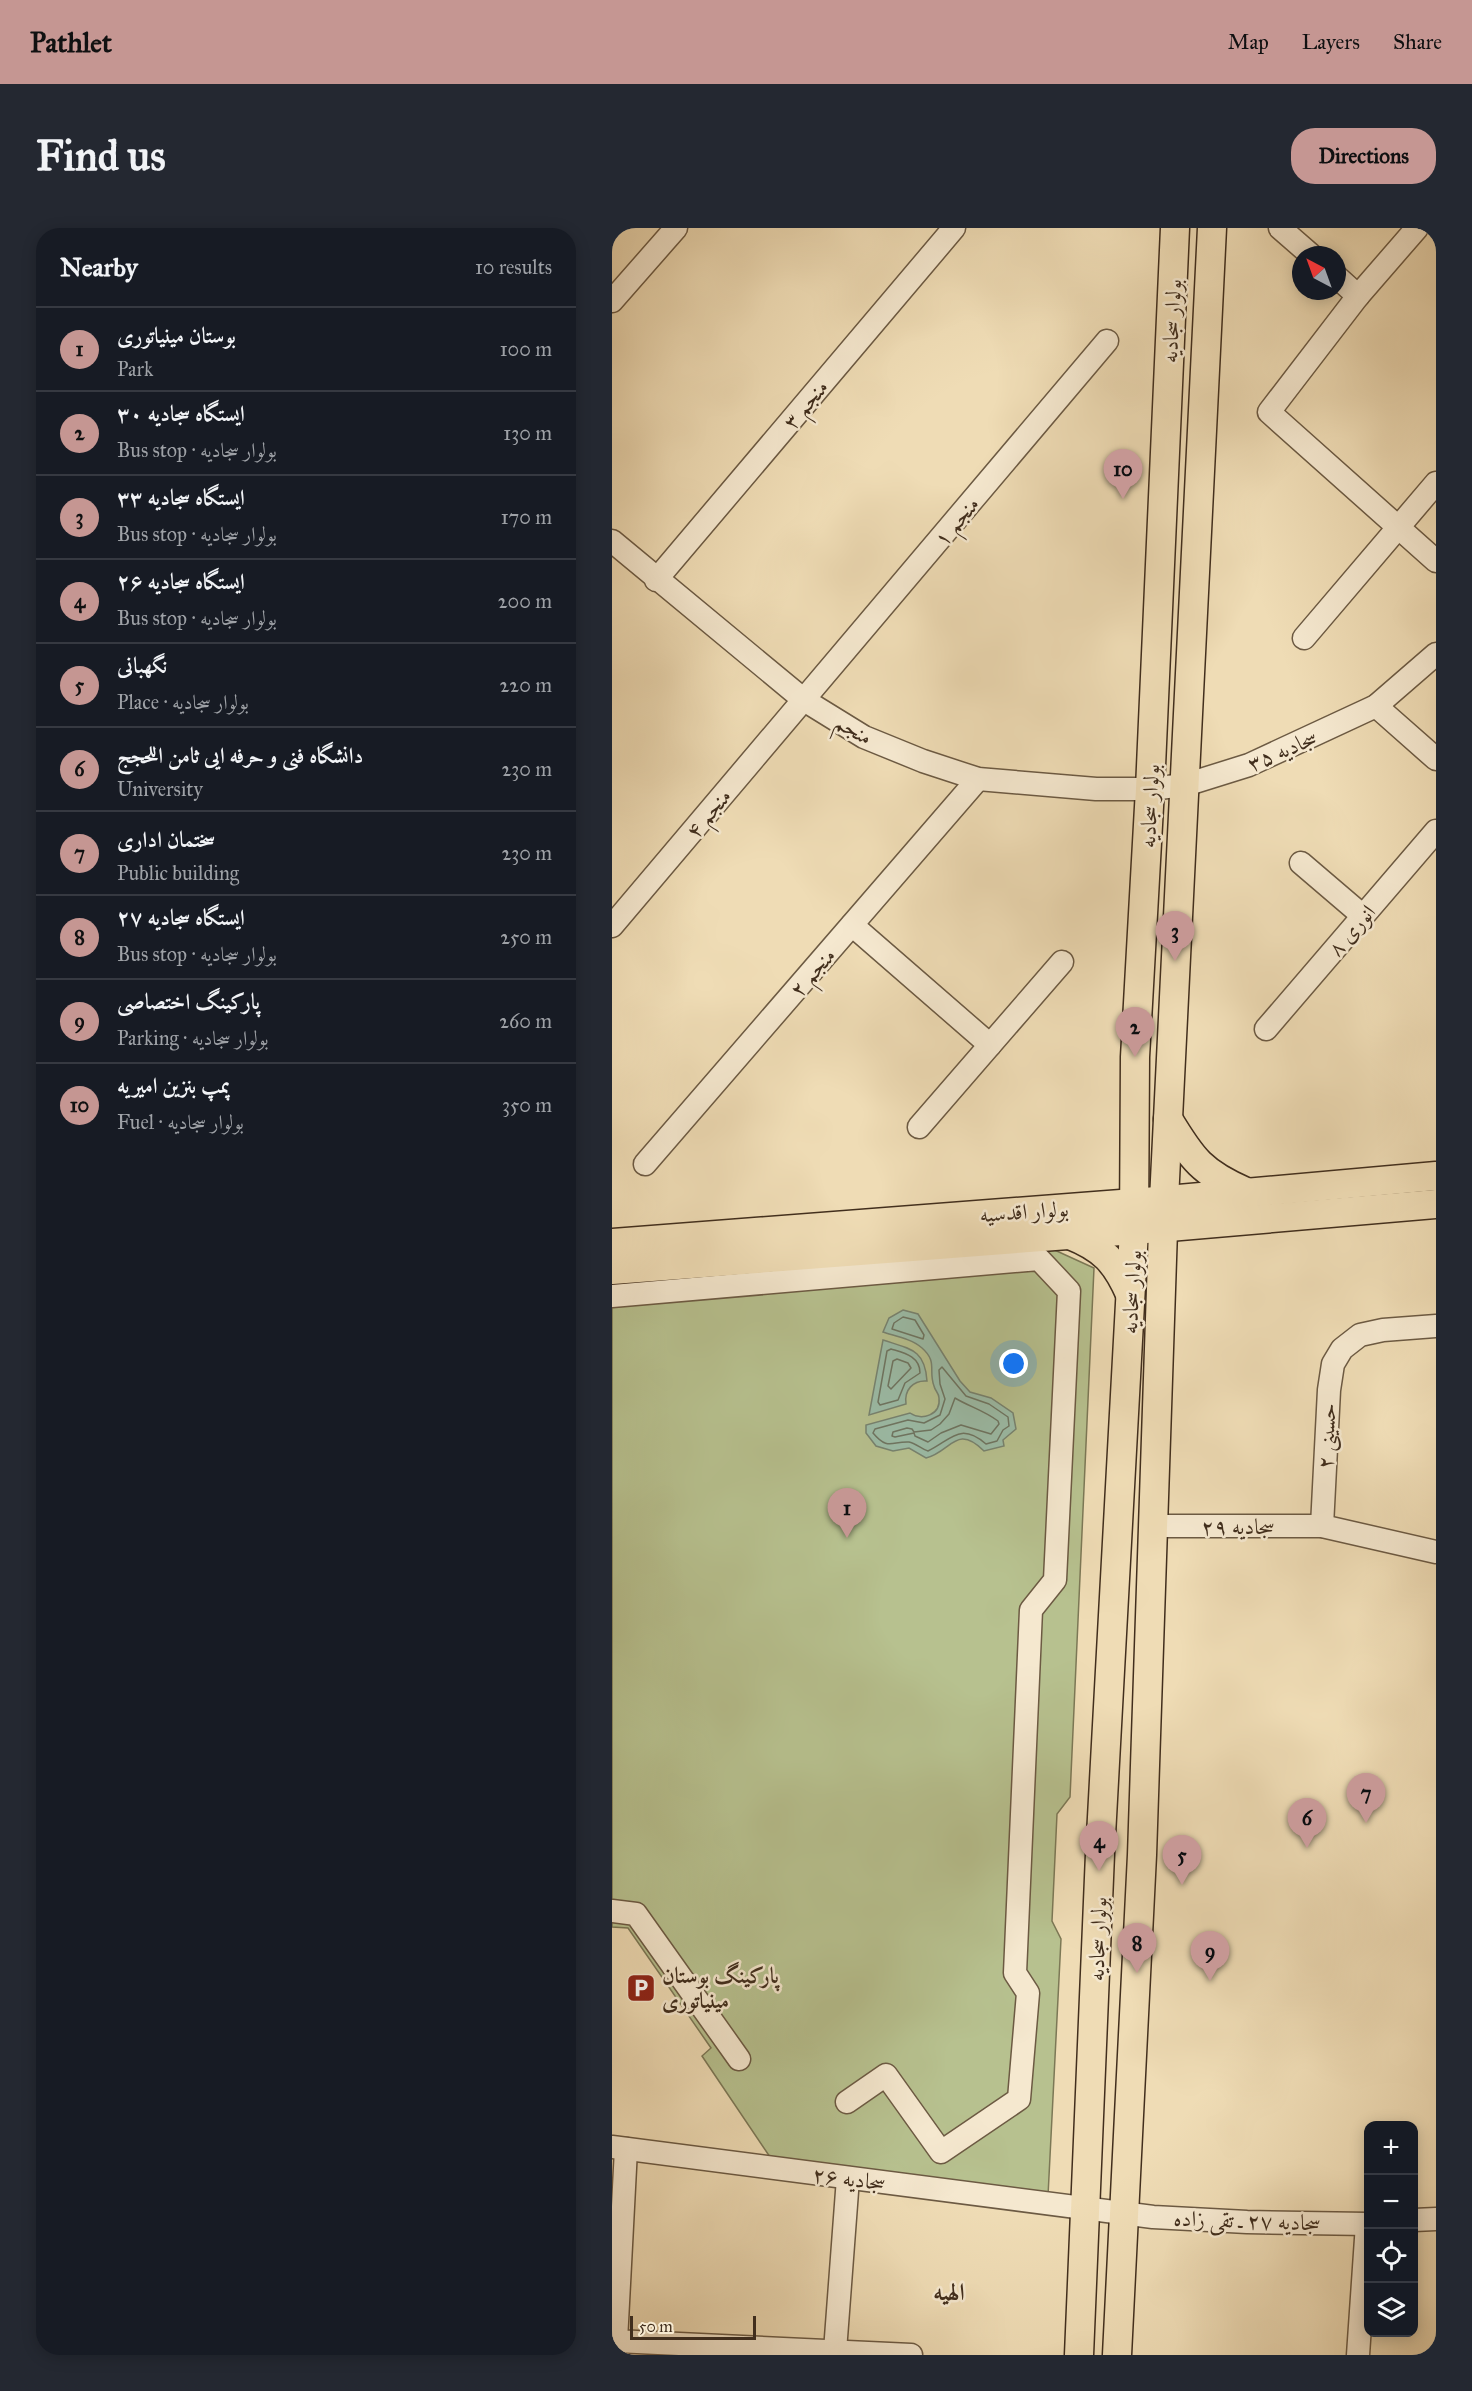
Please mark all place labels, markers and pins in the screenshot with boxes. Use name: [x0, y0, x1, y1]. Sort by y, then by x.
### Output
pin: 10: [1104, 450, 1142, 499]
pin: 3: [1156, 912, 1194, 961]
pin: 2: [1116, 1008, 1154, 1057]
pin: 1: [828, 1488, 866, 1538]
pin: 7: [1346, 1774, 1386, 1823]
pin: 6: [1288, 1798, 1326, 1848]
pin: 4: [1080, 1822, 1118, 1871]
pin: 5: [1162, 1836, 1202, 1885]
pin: 8: [1118, 1924, 1156, 1973]
pin: 9: [1190, 1932, 1230, 1981]
place label: پارکینگ بوستان مینیاتوری: [662, 1961, 781, 2014]
parking icon: پارکینگ بوستان مینیاتوری: [625, 1972, 657, 2004]

